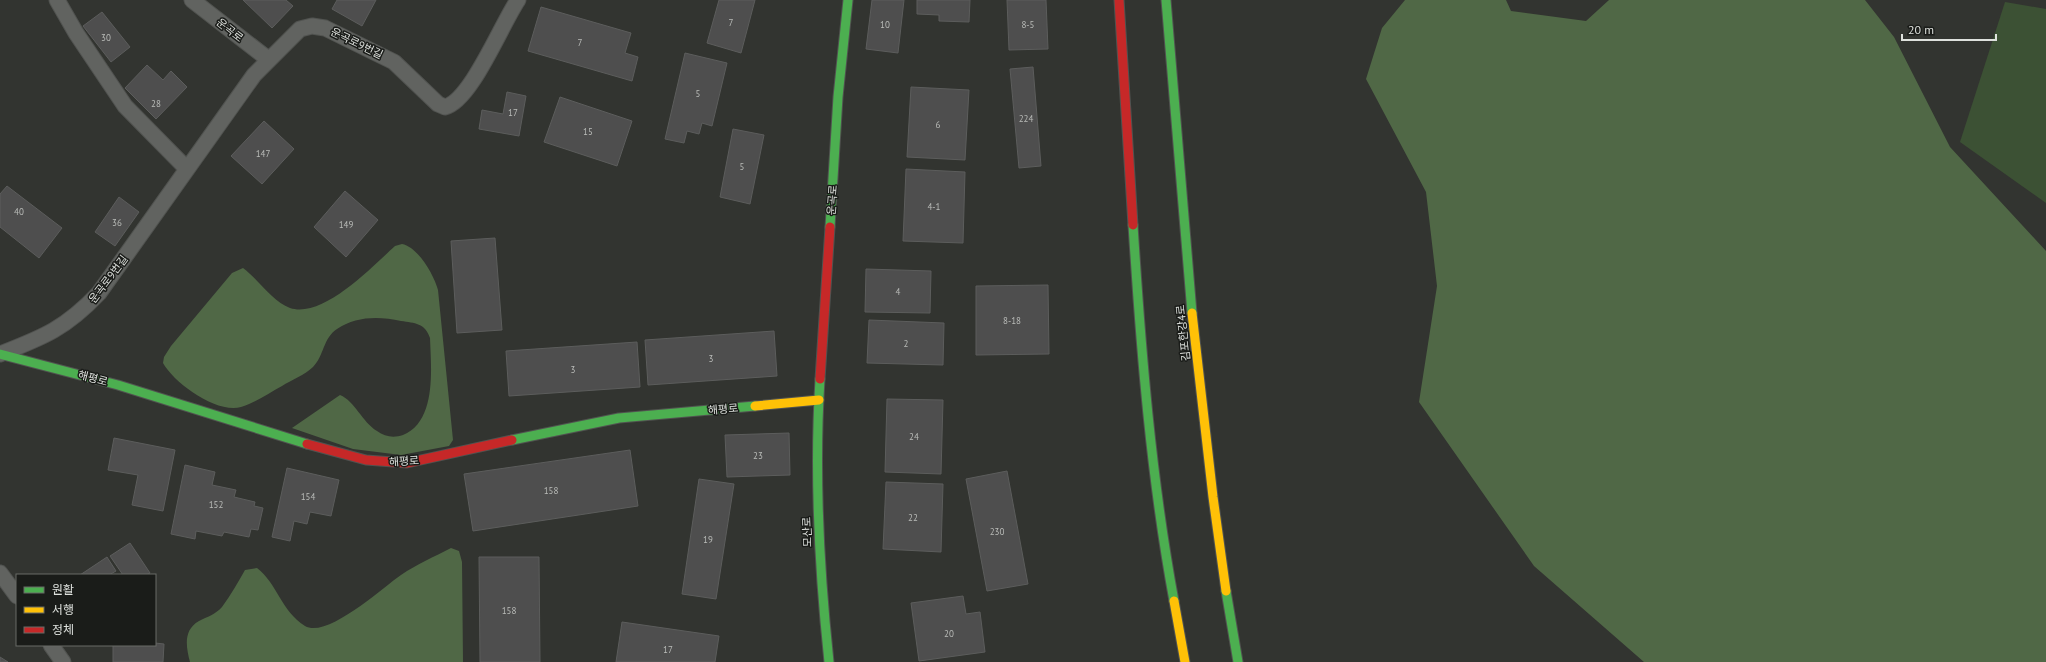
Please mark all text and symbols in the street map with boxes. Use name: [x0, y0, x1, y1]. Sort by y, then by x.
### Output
street label: 운곡로: [214, 15, 246, 45]
scale bar: [1902, 16, 1996, 42]
house number: 7: [729, 17, 734, 28]
house number: 10: [880, 19, 890, 30]
house number: 8-5: [1021, 19, 1035, 30]
text: 20 m: [1908, 22, 1934, 37]
street label: 운곡로9번길: [328, 24, 386, 62]
house number: 30: [101, 32, 111, 43]
house number: 7: [578, 37, 583, 48]
house number: 5: [696, 88, 701, 99]
house number: 28: [151, 98, 161, 109]
house number: 17: [508, 107, 518, 118]
house number: 224: [1019, 113, 1033, 124]
house number: 6: [936, 119, 941, 130]
house number: 15: [583, 126, 593, 137]
house number: 147: [256, 148, 270, 159]
house number: 5: [740, 161, 745, 172]
street label: 운곡로: [824, 184, 840, 216]
house number: 4-1: [927, 201, 941, 212]
house number: 40: [14, 206, 24, 217]
house number: 36: [112, 217, 122, 228]
house number: 149: [339, 219, 353, 230]
street label: 운곡로9번길: [85, 252, 131, 306]
house number: 4: [896, 286, 901, 297]
street label: 김포한강4로: [1173, 304, 1193, 362]
house number: 8-18: [1003, 315, 1021, 326]
house number: 2: [904, 338, 909, 349]
house number: 3: [709, 353, 714, 364]
house number: 3: [571, 364, 576, 375]
street label: 해평로: [77, 367, 109, 389]
street label: 해평로: [707, 401, 739, 417]
house number: 24: [909, 431, 919, 442]
house number: 23: [753, 450, 763, 461]
street label: 해평로: [388, 453, 420, 469]
house number: 158: [544, 485, 558, 496]
house number: 154: [301, 491, 315, 502]
house number: 152: [209, 499, 223, 510]
house number: 22: [908, 512, 918, 523]
street label: 모산로: [799, 517, 815, 547]
house number: 230: [990, 526, 1004, 537]
house number: 19: [703, 534, 713, 545]
legend: [16, 574, 156, 646]
text: 원활: [52, 582, 74, 597]
text: 서행: [52, 602, 74, 617]
house number: 158: [502, 605, 516, 616]
text: 정체: [52, 622, 74, 637]
house number: 20: [944, 628, 954, 639]
house number: 17: [663, 644, 673, 655]

